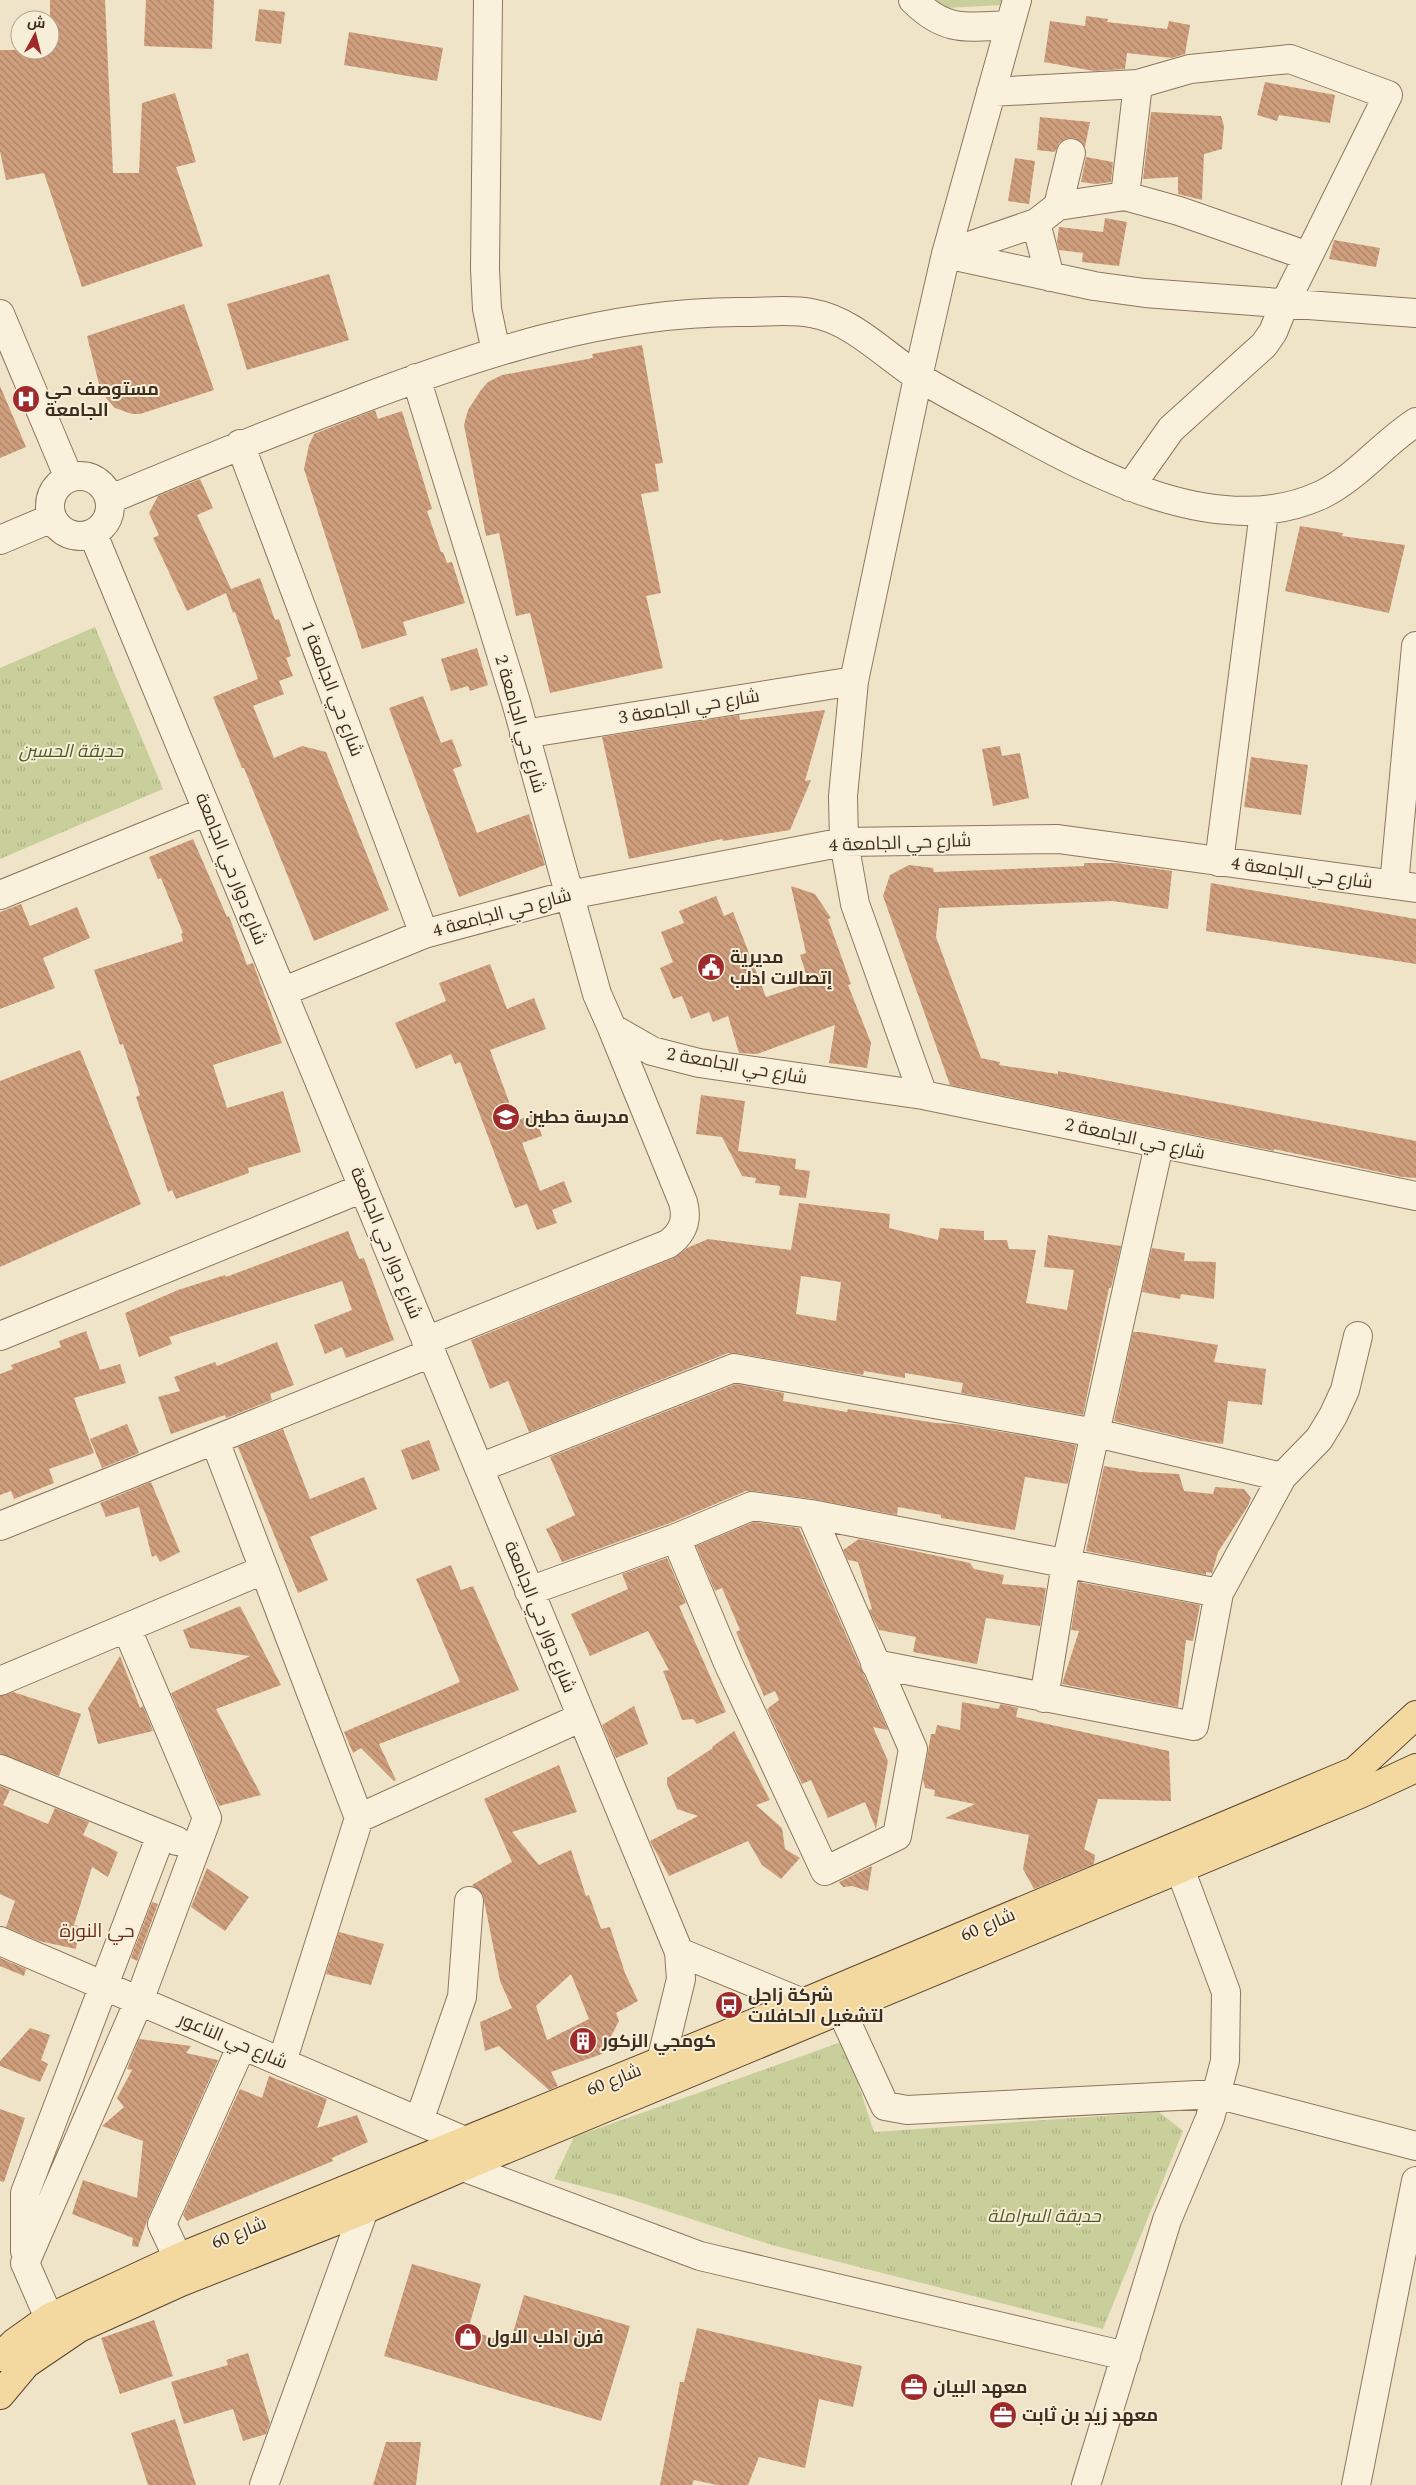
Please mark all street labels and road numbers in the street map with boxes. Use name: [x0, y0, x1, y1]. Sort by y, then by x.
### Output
street label: شارع حي الجامعة 1: [294, 618, 370, 760]
street label: شارع حي الجامعة 2: [487, 652, 553, 796]
street label: شارع حي الجامعة 3: [616, 683, 762, 731]
street label: شارع دوار حي الجامعة: [188, 789, 274, 949]
street label: شارع حي الجامعة 4: [828, 827, 972, 859]
street label: شارع حي الجامعة 4: [1229, 850, 1375, 896]
street label: شارع حي الجامعة 4: [430, 882, 574, 944]
street label: شارع حي الجامعة 2: [664, 1040, 810, 1092]
street label: شارع حي الجامعة 2: [1062, 1111, 1208, 1167]
street label: شارع دوار حي الجامعة: [343, 1163, 429, 1323]
street label: شارع دوار حي الجامعة: [497, 1537, 583, 1697]
street label: شارع 60: [956, 1901, 1020, 1949]
street label: شارع حي الناعور: [173, 2006, 292, 2076]
street label: شارع 60: [582, 2057, 646, 2103]
street label: شارع 60: [207, 2210, 271, 2256]

